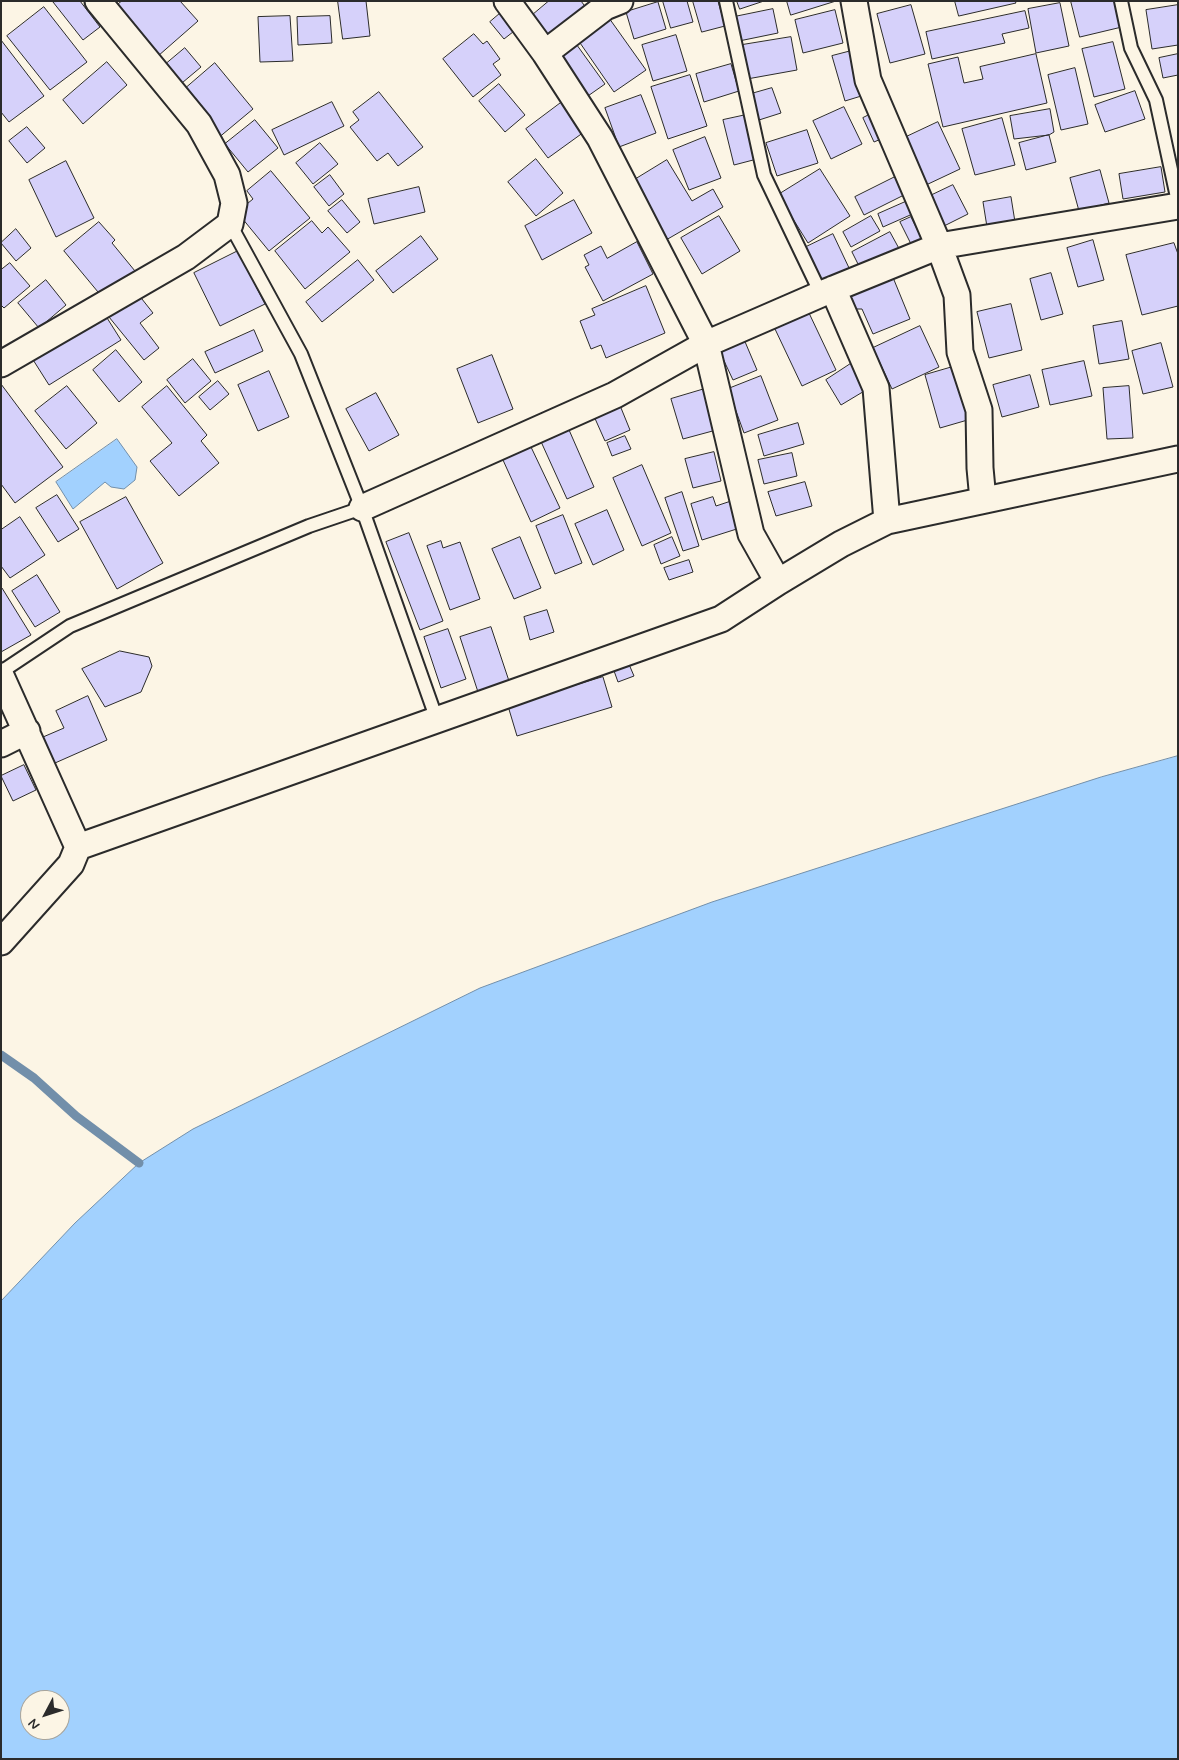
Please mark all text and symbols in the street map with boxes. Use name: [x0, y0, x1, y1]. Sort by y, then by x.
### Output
north arrow: [20, 1690, 70, 1740]
text: N: [24, 1715, 44, 1733]

